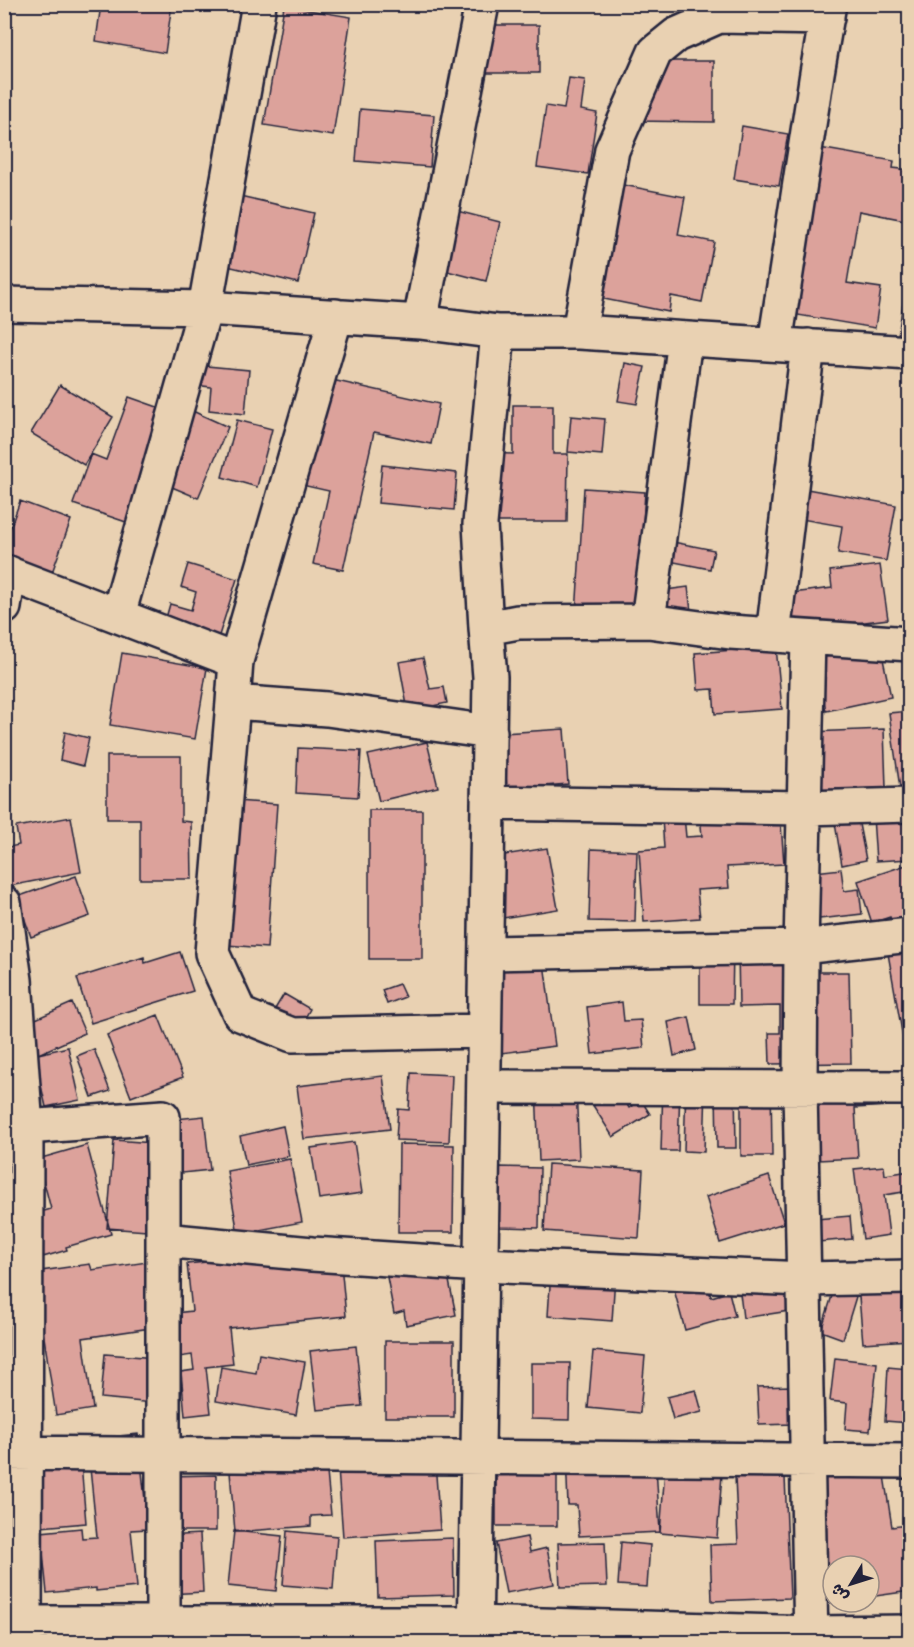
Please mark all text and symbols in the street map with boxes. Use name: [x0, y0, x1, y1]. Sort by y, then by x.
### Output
north arrow: [821, 1554, 881, 1614]
text: ش: [827, 1578, 856, 1606]

